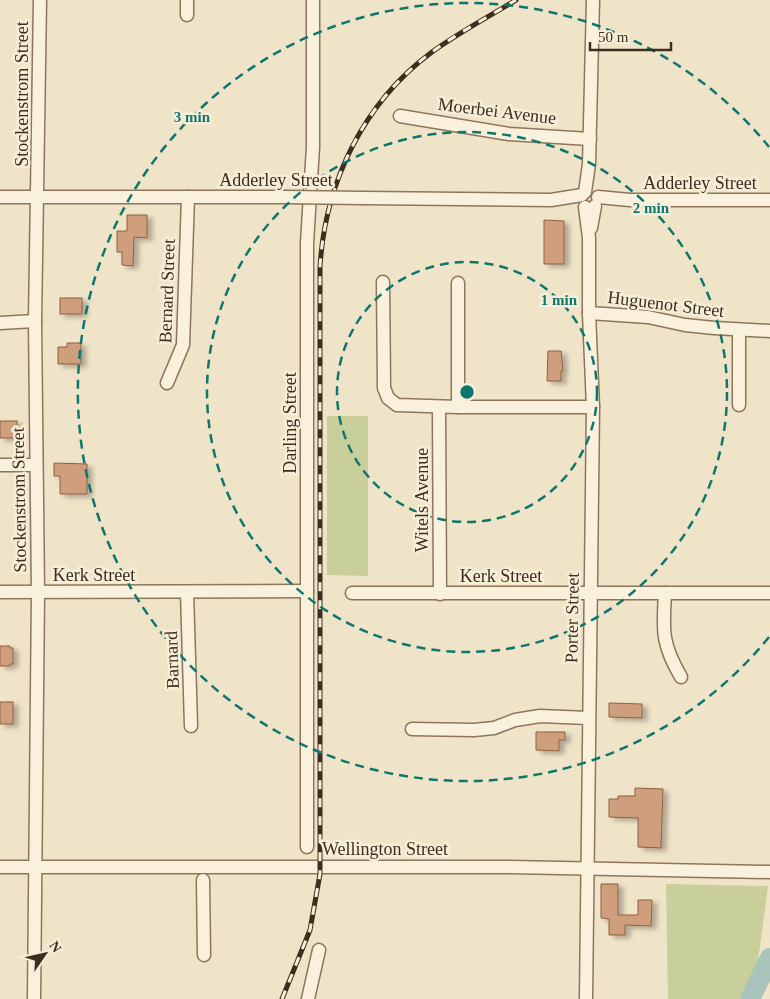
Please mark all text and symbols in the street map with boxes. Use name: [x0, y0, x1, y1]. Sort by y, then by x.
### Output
scale bar: [590, 20, 671, 52]
street label: Stockenstrom Street: [12, 21, 32, 167]
text: 50 m: [598, 29, 629, 45]
street label: Moerbei Avenue: [437, 94, 557, 128]
text: 3 min: [174, 109, 211, 125]
street label: Adderley Street: [219, 170, 333, 190]
street label: Adderley Street: [643, 173, 757, 193]
text: 2 min: [633, 200, 670, 216]
street label: Bernard Street: [155, 238, 179, 344]
street label: Huguenot Street: [606, 287, 726, 321]
text: 1 min: [541, 292, 578, 308]
street label: Darling Street: [280, 372, 300, 474]
centre of rings: [458, 383, 476, 401]
street label: Stockenstrom Street: [8, 427, 30, 573]
street label: Witels Avenue: [412, 448, 432, 552]
street label: Kerk Street: [53, 565, 135, 585]
street label: Kerk Street: [460, 566, 542, 586]
street label: Porter Street: [561, 573, 583, 663]
street label: Barnard: [161, 631, 183, 689]
street label: Wellington Street: [322, 839, 448, 859]
north arrow: [20, 929, 70, 979]
text: N: [46, 939, 64, 955]

